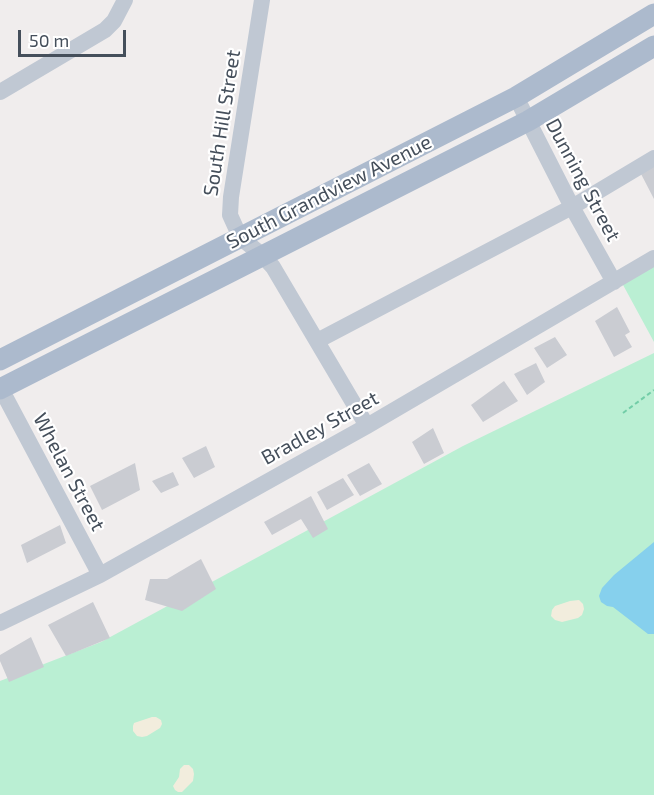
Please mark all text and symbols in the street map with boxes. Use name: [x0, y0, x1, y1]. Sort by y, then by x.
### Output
scale bar: [21, 18, 129, 56]
text: 50 m: [29, 29, 69, 51]
street label: South Hill Street: [199, 48, 245, 198]
street label: Dunning Street: [541, 114, 625, 246]
street label: South Grandview Avenue: [223, 130, 435, 254]
street label: Bradley Street: [257, 386, 383, 470]
street label: Whelan Street: [28, 409, 110, 535]

